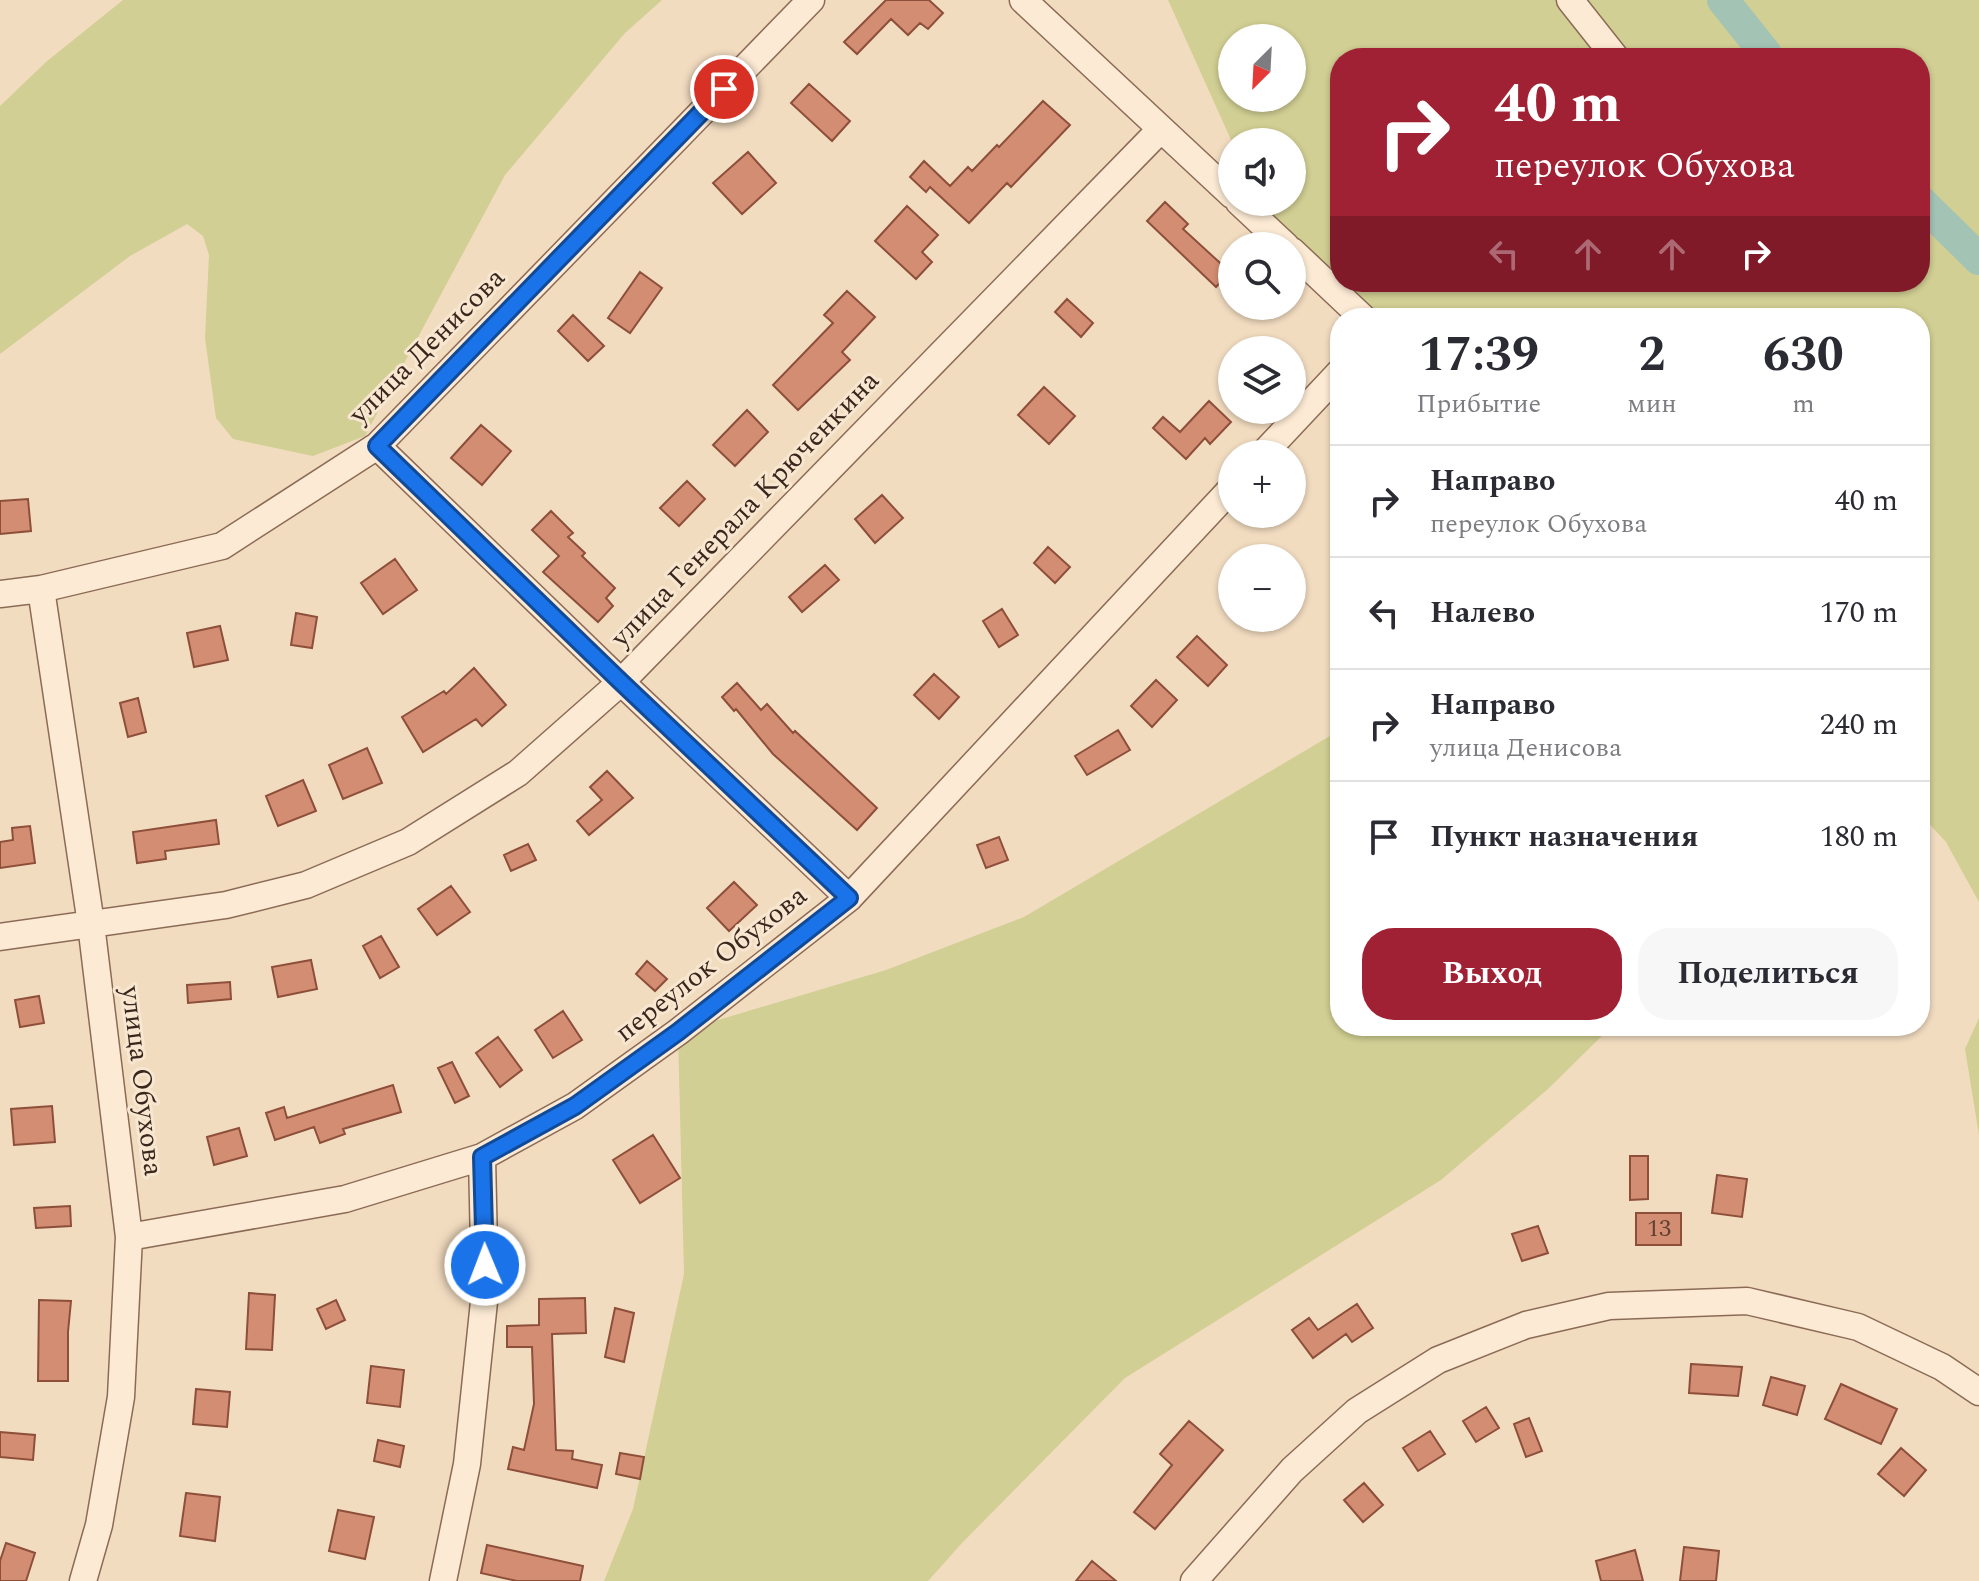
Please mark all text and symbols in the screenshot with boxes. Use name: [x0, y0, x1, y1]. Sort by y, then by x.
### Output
north arrow: [1218, 24, 1306, 112]
map controls: [1218, 24, 1306, 632]
pin: [690, 55, 758, 123]
text: 40 m: [1494, 62, 1621, 147]
icon: arrive: [702, 67, 746, 111]
icon: right: [1362, 80, 1466, 184]
button: sound: [1218, 128, 1306, 216]
text: переулок Обухова: [1494, 139, 1795, 194]
button: search: [1218, 232, 1306, 320]
icon: left: [1482, 232, 1526, 276]
icon: ahead: [1566, 232, 1610, 276]
icon: ahead: [1650, 232, 1694, 276]
icon: right: [1734, 232, 1778, 276]
street label: улица Денисова: [338, 257, 516, 435]
text: 17:39: [1418, 319, 1539, 392]
text: 2: [1639, 319, 1666, 392]
text: 630: [1763, 319, 1844, 392]
button: layers: [1218, 336, 1306, 424]
street label: улица Генерала Крюченкина: [600, 360, 890, 658]
text: Прибытие: [1416, 384, 1541, 424]
text: мин: [1627, 384, 1677, 424]
text: m: [1792, 384, 1815, 424]
button: +: [1218, 440, 1306, 528]
text: Направо: [1430, 458, 1555, 504]
text: 40 m: [1835, 478, 1898, 524]
icon: right: [1362, 479, 1406, 523]
text: переулок Обухова: [1430, 504, 1647, 544]
button: −: [1218, 544, 1306, 632]
text: Налево: [1430, 590, 1535, 636]
text: 170 m: [1820, 590, 1898, 636]
icon: left: [1362, 591, 1406, 635]
text: Направо: [1430, 682, 1555, 728]
text: 240 m: [1820, 702, 1898, 748]
icon: right: [1362, 703, 1406, 747]
text: улица Денисова: [1430, 728, 1622, 768]
text: Пункт назначения: [1430, 814, 1698, 860]
text: 180 m: [1820, 814, 1898, 860]
icon: arrive: [1362, 815, 1406, 859]
street label: переулок Обухова: [606, 875, 817, 1053]
button: Выход: [1362, 928, 1622, 1020]
button: Поделиться: [1638, 928, 1898, 1020]
street label: улица Обухова: [109, 983, 175, 1179]
house number: 13: [1647, 1211, 1671, 1247]
position arrow: [443, 1223, 527, 1307]

